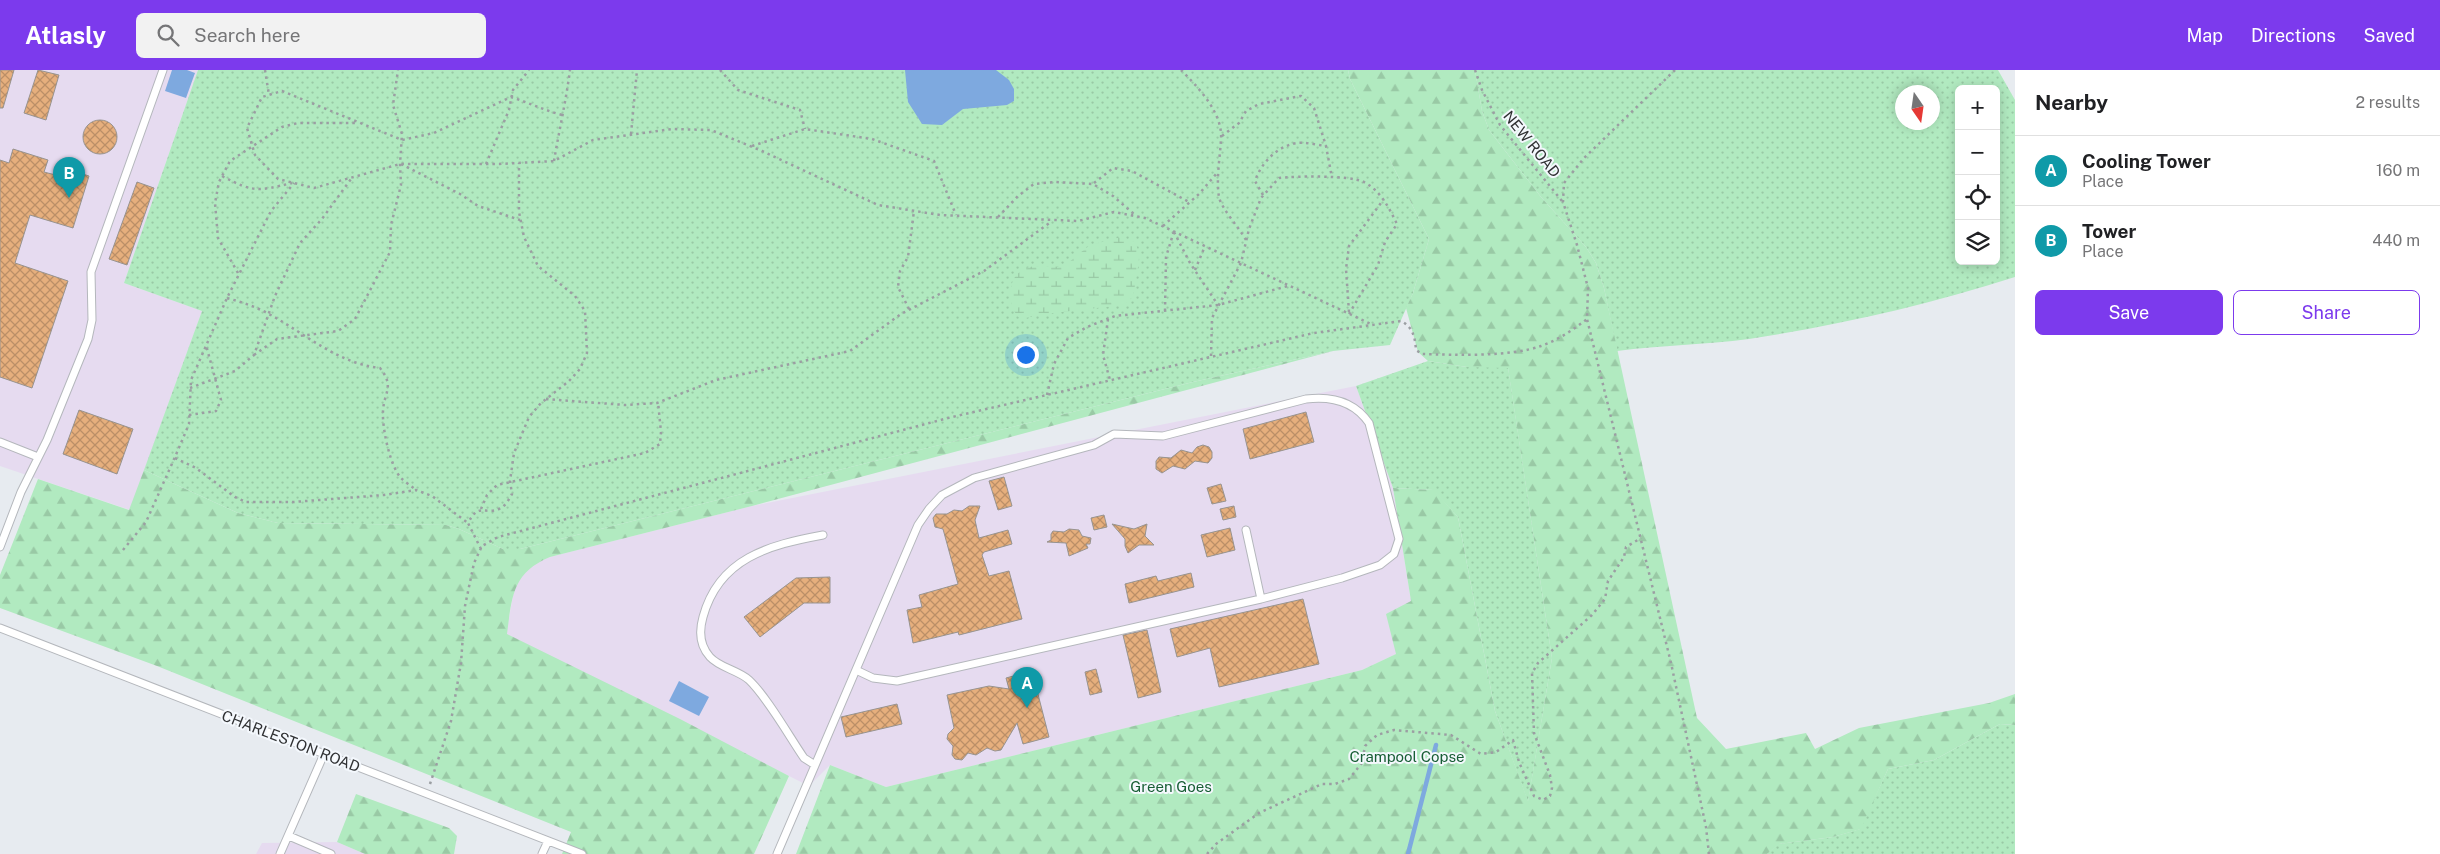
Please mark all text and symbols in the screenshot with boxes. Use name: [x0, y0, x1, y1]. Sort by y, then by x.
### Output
search box: [136, 13, 486, 58]
text: Atlasly: [25, 21, 106, 49]
icon: search: [154, 21, 182, 49]
text: Search here: [194, 24, 301, 46]
text: Map: [2186, 25, 2223, 46]
text: Directions: [2251, 25, 2336, 46]
text: Saved: [2364, 25, 2415, 46]
north arrow: [1895, 85, 1940, 130]
map controls: [1955, 85, 2000, 265]
button: +: [1955, 85, 2000, 130]
text: Nearby: [2035, 90, 2108, 115]
text: 2 results: [2355, 93, 2420, 112]
street label: NEW ROAD: [1500, 108, 1564, 180]
button: −: [1955, 130, 2000, 175]
text: Cooling Tower: [2082, 150, 2211, 172]
pin: B: [53, 157, 85, 198]
text: A: [2045, 161, 2057, 180]
text: 160 m: [2376, 161, 2420, 180]
text: Place: [2082, 172, 2124, 191]
button: locate: [1955, 175, 2000, 220]
button: layers: [1955, 220, 2000, 265]
text: Tower: [2082, 220, 2136, 242]
text: B: [2046, 231, 2056, 250]
text: 440 m: [2372, 231, 2420, 250]
text: Place: [2082, 242, 2124, 261]
button: Save: [2035, 290, 2223, 335]
button: Share: [2233, 290, 2420, 335]
your location: [1013, 342, 1039, 368]
pin: A: [1011, 667, 1043, 708]
street label: CHARLESTON ROAD: [219, 707, 363, 775]
park label: Crampool Copse: [1349, 748, 1465, 765]
park label: Green Goes: [1130, 778, 1212, 795]

